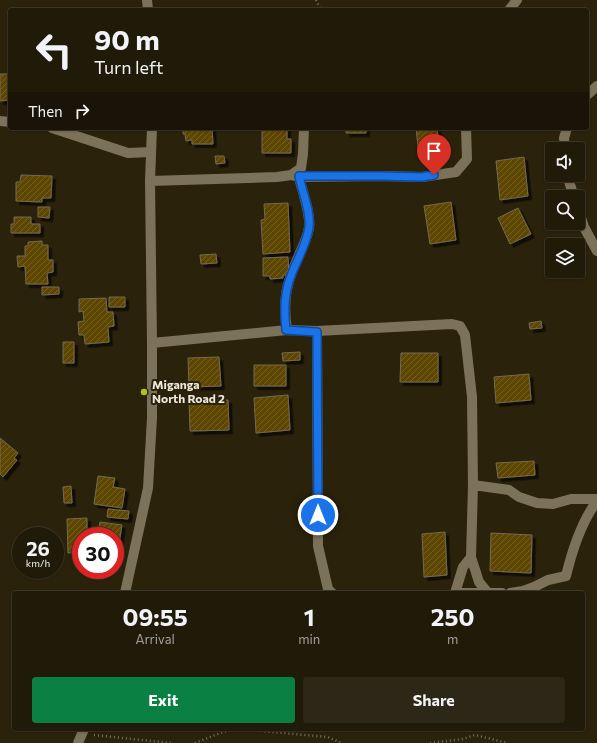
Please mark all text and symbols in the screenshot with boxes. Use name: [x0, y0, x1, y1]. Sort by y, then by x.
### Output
text: 90 m: [94, 22, 160, 56]
icon: left: [28, 24, 80, 76]
text: Turn left: [94, 56, 163, 78]
icon: right: [71, 100, 93, 122]
text: Then: [28, 102, 63, 120]
pin: [417, 134, 451, 175]
icon: arrive: [423, 140, 445, 162]
map controls: [545, 142, 585, 278]
button: sound: [545, 142, 585, 182]
button: search: [545, 190, 585, 230]
button: layers: [545, 238, 585, 278]
place label: Miganga North Road 2: [152, 377, 225, 405]
marker: Miganga North Road 2: [139, 387, 149, 397]
position arrow: [297, 494, 339, 536]
speed limit sign: 30: [72, 527, 124, 579]
text: 26: [26, 536, 50, 560]
text: km/h: [26, 557, 50, 569]
text: 09:55: [123, 602, 188, 631]
text: 1: [304, 602, 315, 631]
text: 250: [431, 602, 474, 631]
text: Arrival: [135, 631, 175, 647]
text: min: [298, 631, 320, 647]
text: m: [447, 631, 458, 647]
button: Exit: [32, 677, 295, 723]
button: Share: [303, 677, 565, 723]

